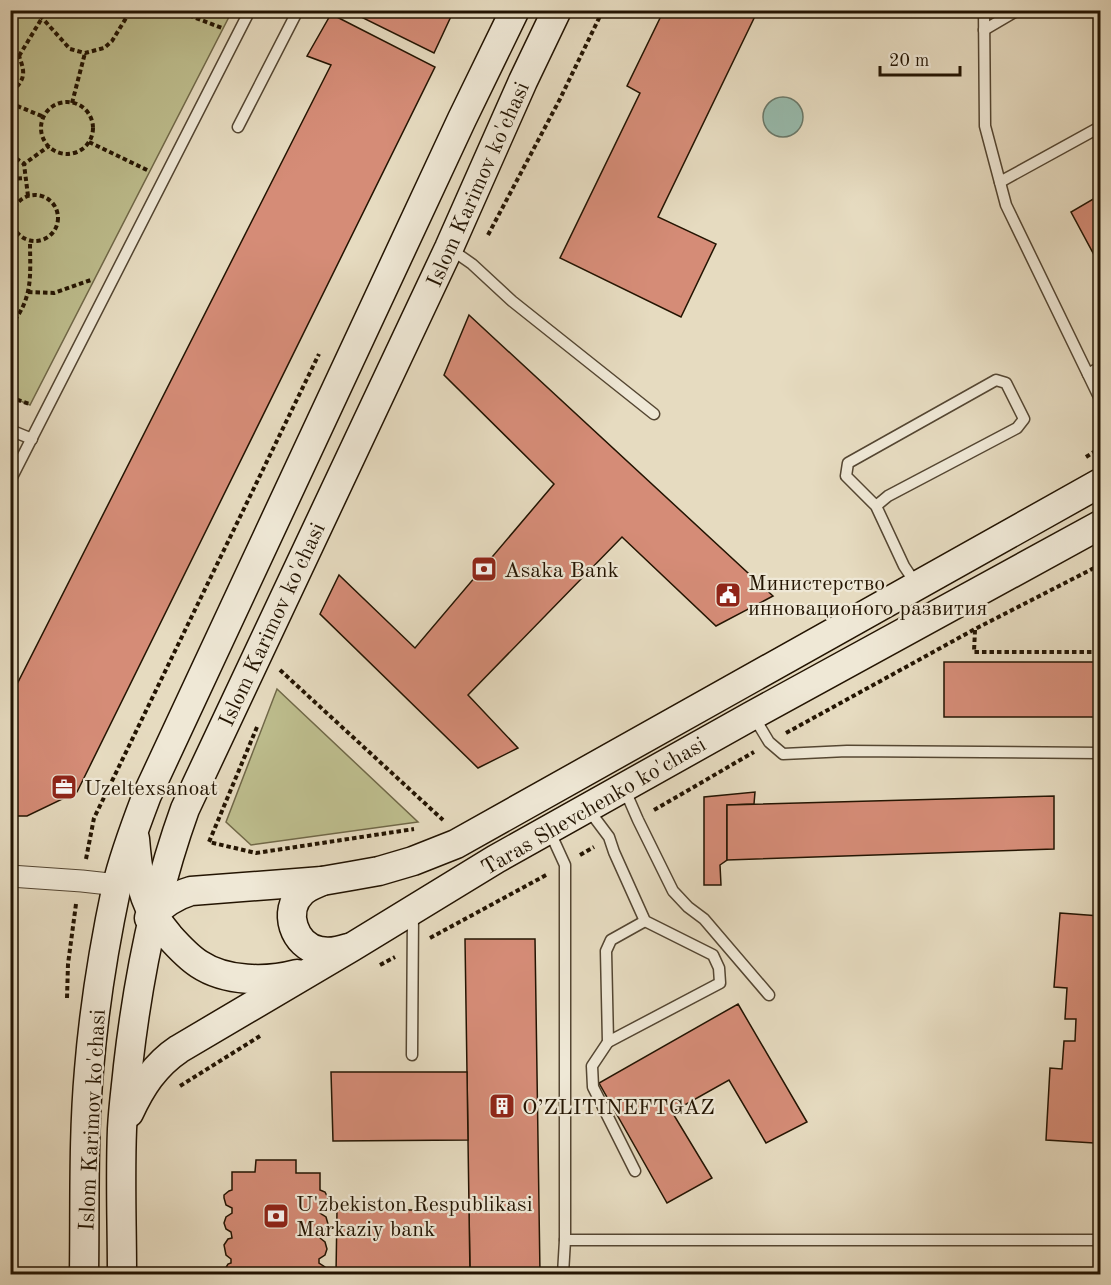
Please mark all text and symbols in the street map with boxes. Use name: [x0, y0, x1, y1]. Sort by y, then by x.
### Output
scale bar: [880, 39, 960, 77]
text: 20 m: [889, 52, 929, 70]
street label: Islom Karimov ko'chasi: [424, 79, 534, 291]
street label: Islom Karimov ko'chasi: [216, 520, 330, 730]
bank icon: Asaka Bank: [469, 554, 499, 584]
place label: Asaka Bank: [504, 560, 619, 582]
place label: Министерство инновационого развития: [748, 573, 987, 620]
public building icon: Министерство инновационого развития: [713, 580, 743, 610]
street label: Taras Shevchenko ko'chasi: [478, 733, 710, 880]
office icon: Uzeltexsanoat: [49, 772, 79, 802]
place label: Uzeltexsanoat: [84, 778, 218, 800]
street label: Islom Karimov ko'chasi: [76, 1009, 110, 1232]
building icon: O’ZLITINEFTGAZ: [487, 1091, 517, 1121]
place label: O’ZLITINEFTGAZ: [522, 1097, 715, 1119]
place label: U'zbekiston Respublikasi Markaziy bank: [296, 1194, 533, 1241]
bank icon: U'zbekiston Respublikasi Markaziy bank: [261, 1201, 291, 1231]

